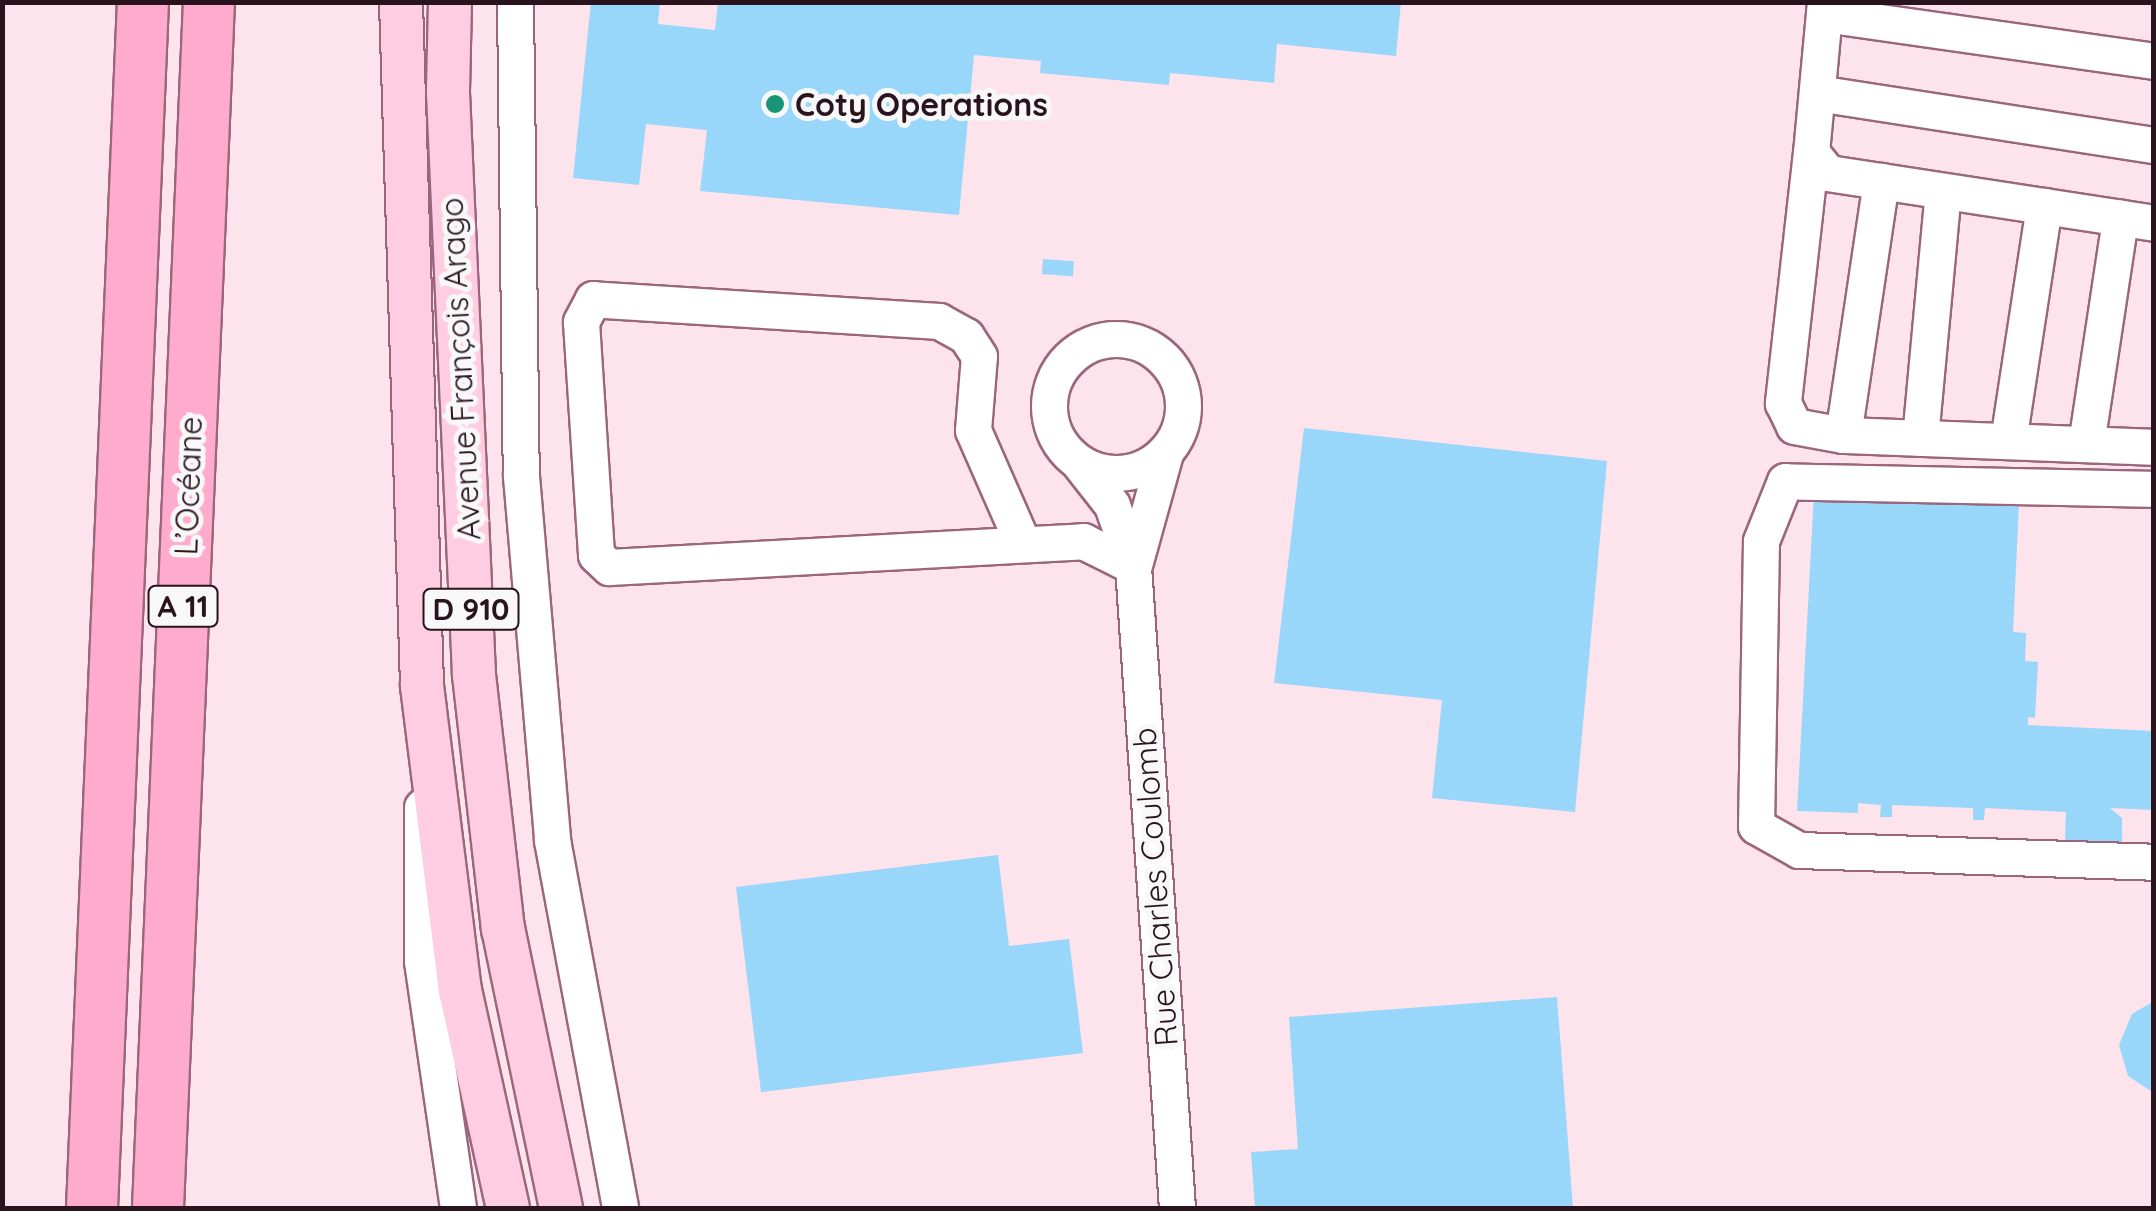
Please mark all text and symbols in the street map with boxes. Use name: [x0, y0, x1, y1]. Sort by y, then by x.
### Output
place label: Coty Operations: [795, 85, 1048, 123]
marker: Coty Operations: [764, 93, 786, 115]
street label: Avenue François Arago: [432, 197, 488, 541]
street label: L’Océane: [166, 416, 210, 556]
road number: A 11: [146, 581, 220, 631]
road number: D 910: [421, 584, 521, 634]
street label: Rue Charles Coulomb: [1125, 726, 1185, 1048]

